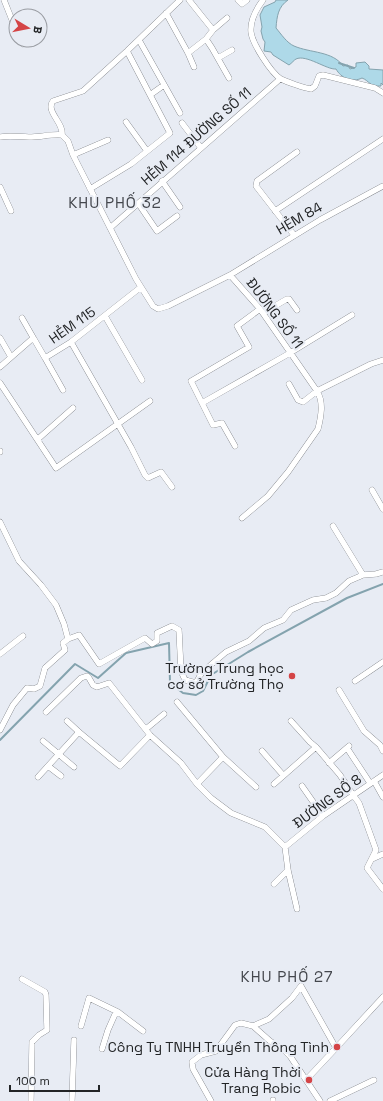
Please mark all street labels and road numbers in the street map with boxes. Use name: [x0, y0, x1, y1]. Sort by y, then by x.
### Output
street label: HẺM 114 ĐƯỜNG SỐ 11: [137, 83, 255, 189]
street label: HẺM 84: [273, 198, 325, 238]
street label: ĐƯỜNG SỐ 11: [243, 274, 307, 352]
street label: HẺM 115: [45, 302, 99, 348]
street label: ĐƯỜNG SỐ 8: [289, 770, 365, 832]

